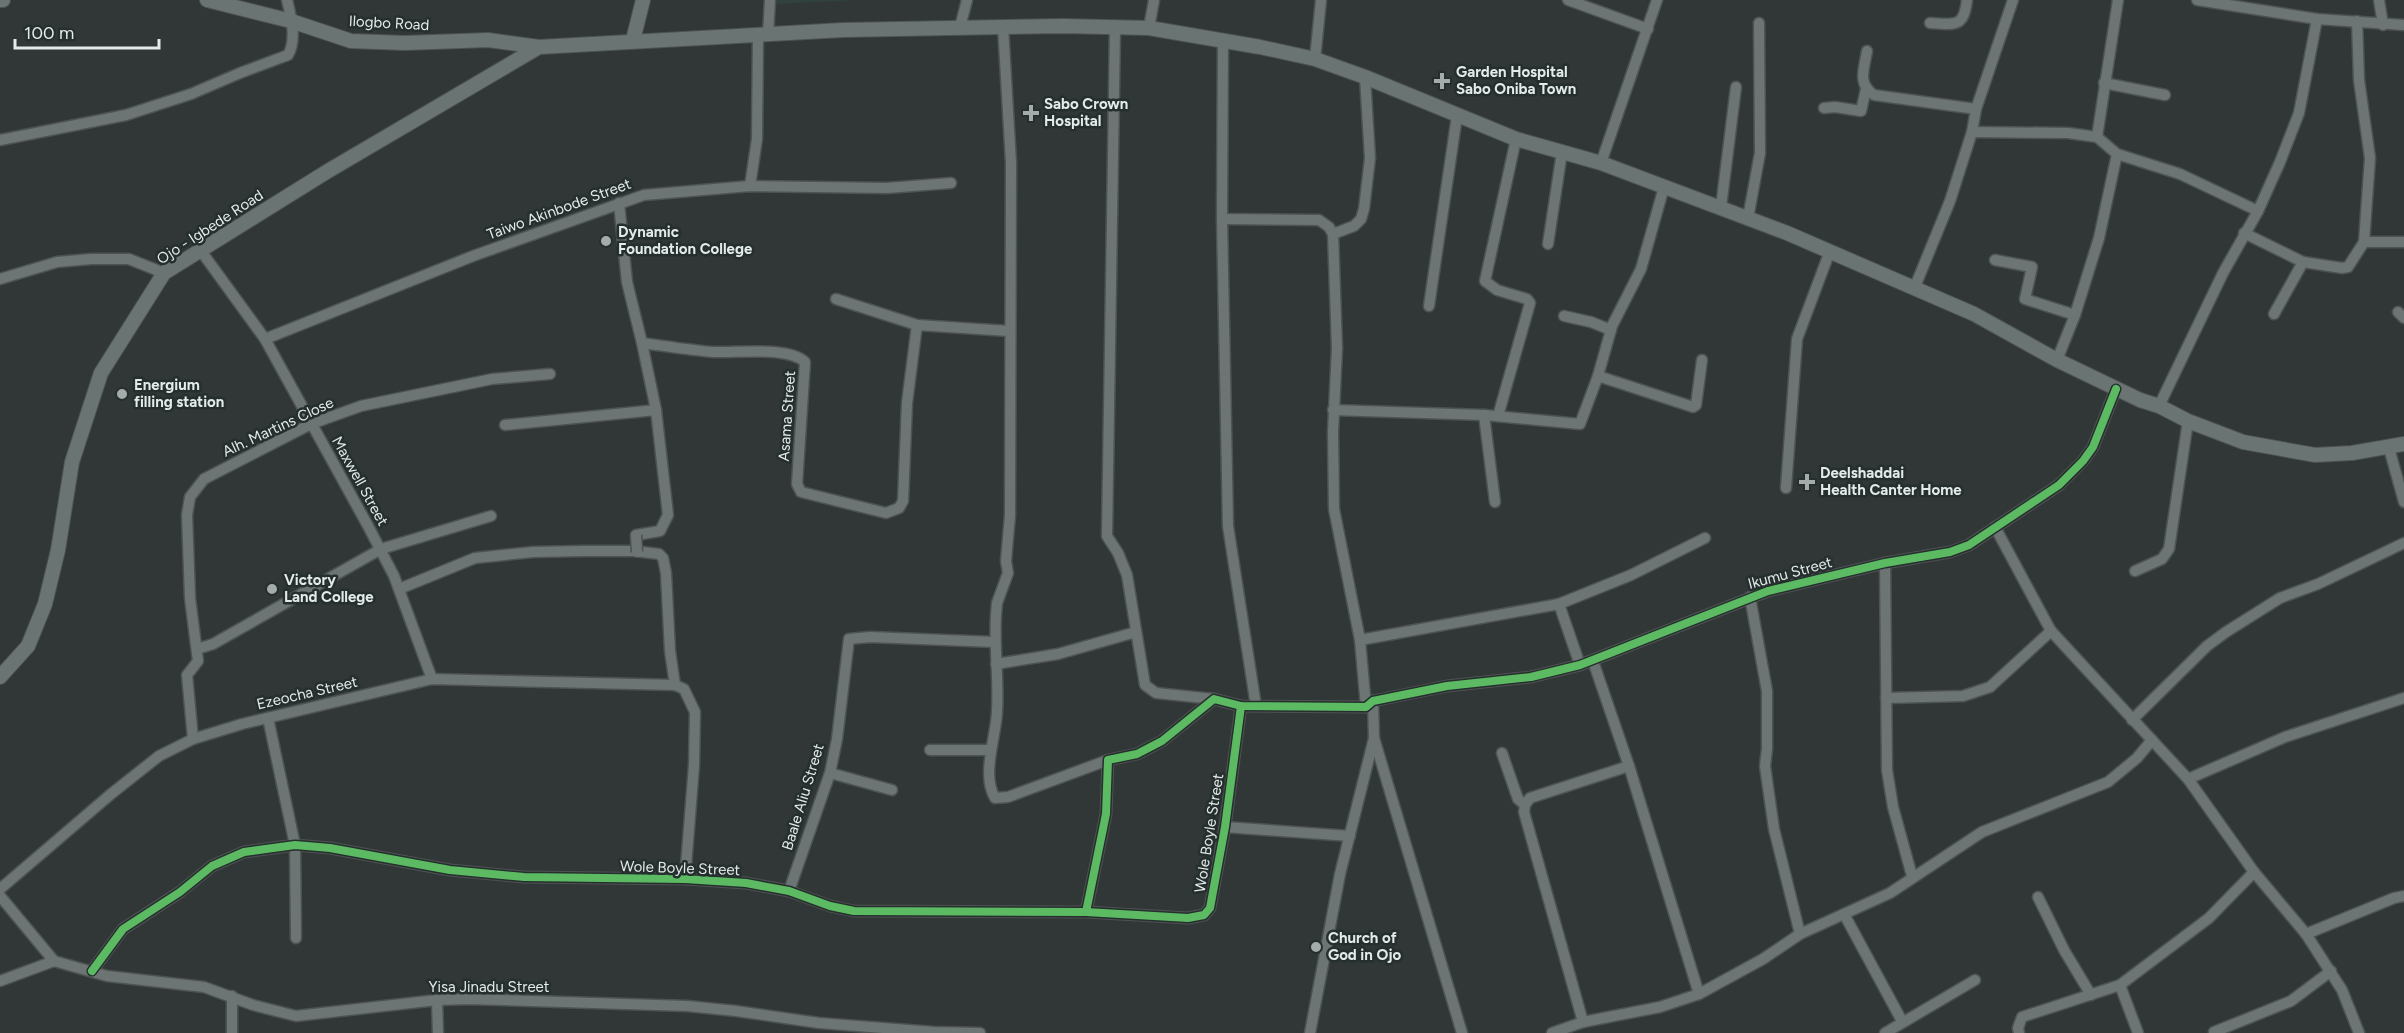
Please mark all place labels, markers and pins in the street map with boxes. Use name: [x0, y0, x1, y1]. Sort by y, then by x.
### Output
place label: Garden Hospital Sabo Oniba Town: [1456, 63, 1576, 98]
marker: Garden Hospital Sabo Oniba Town: [1433, 72, 1451, 90]
place label: Sabo Crown Hospital: [1044, 95, 1128, 130]
marker: Sabo Crown Hospital: [1022, 104, 1040, 122]
place label: Dynamic Foundation College: [618, 223, 753, 258]
marker: Dynamic Foundation College: [599, 234, 613, 248]
place label: Energium filling station: [134, 376, 224, 411]
marker: Energium filling station: [115, 387, 129, 401]
place label: Deelshaddai Health Canter Home: [1820, 464, 1962, 499]
marker: Deelshaddai Health Canter Home: [1798, 473, 1816, 491]
place label: Victory Land College: [284, 571, 374, 606]
marker: Victory Land College: [265, 582, 279, 596]
place label: Church of God in Ojo: [1328, 929, 1402, 964]
marker: Church of God in Ojo: [1309, 940, 1323, 954]

